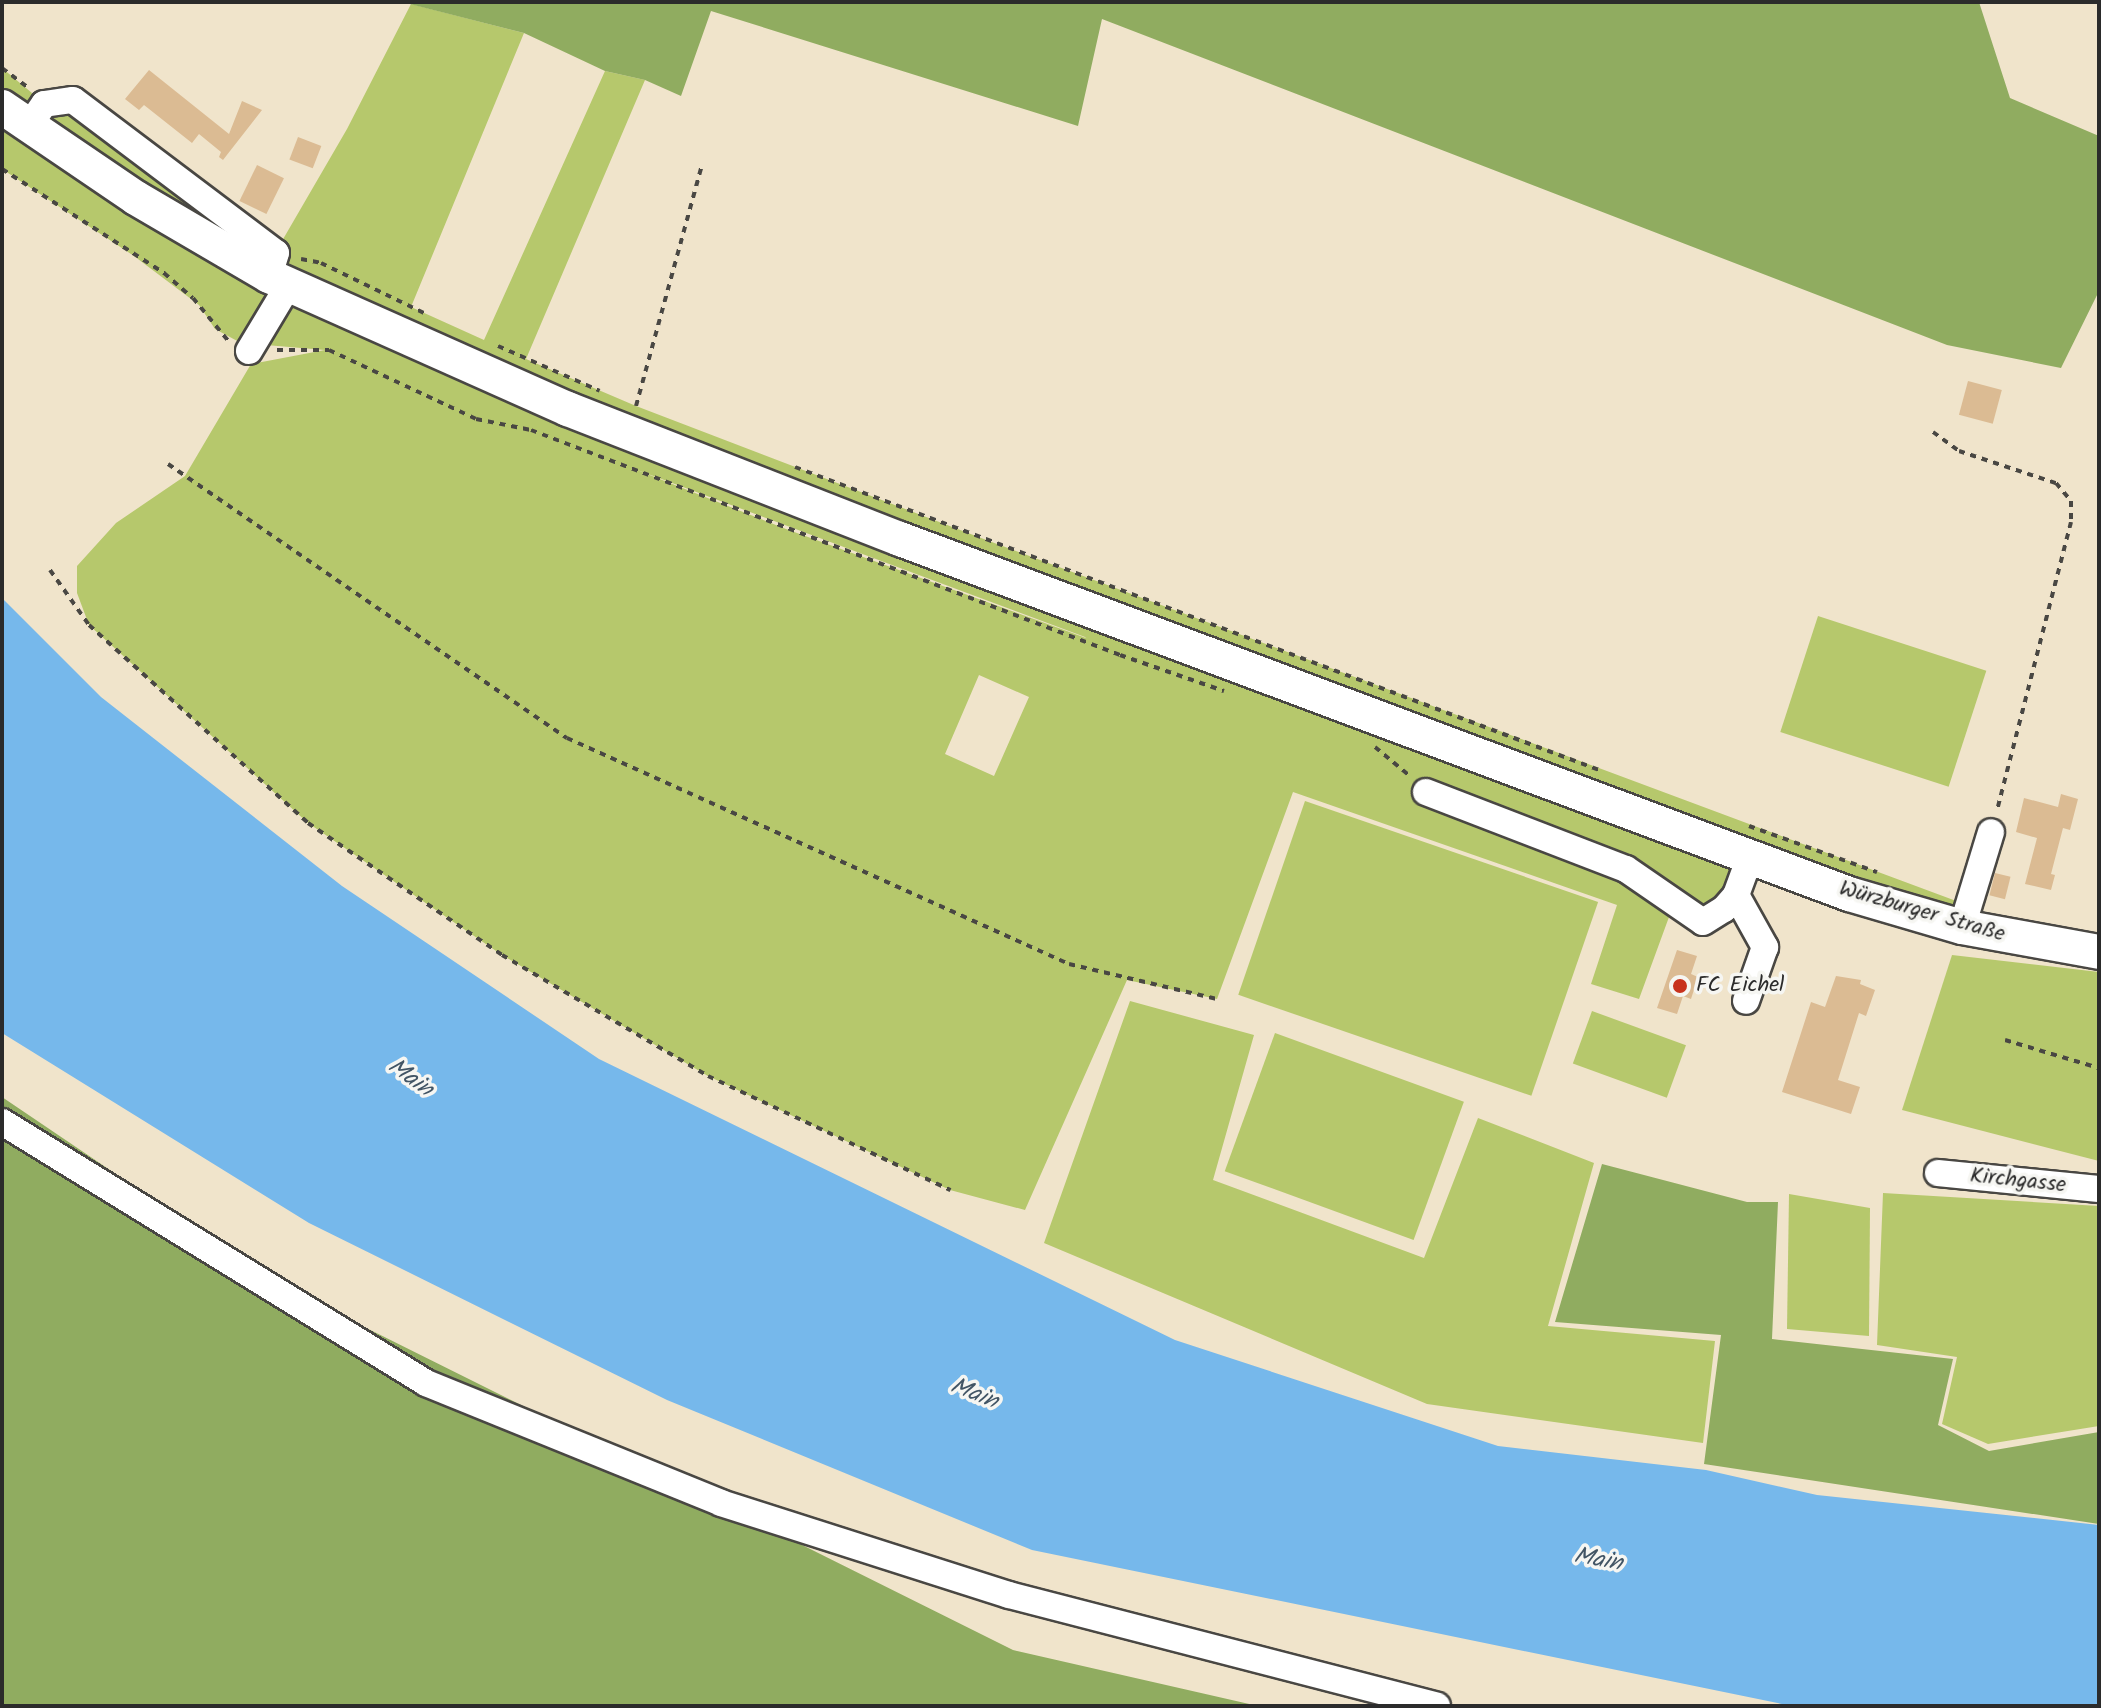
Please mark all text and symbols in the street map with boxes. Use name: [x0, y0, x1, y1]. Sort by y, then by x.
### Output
street label: Würzburger Straße: [1836, 876, 2008, 948]
place label: FC Eichel: [1696, 973, 1784, 999]
marker: FC Eichel: [1671, 977, 1689, 995]
water label: Main: [382, 1052, 438, 1104]
street label: Kirchgasse: [1969, 1163, 2067, 1199]
water label: Main: [946, 1372, 1002, 1416]
water label: Main: [1572, 1542, 1624, 1578]

